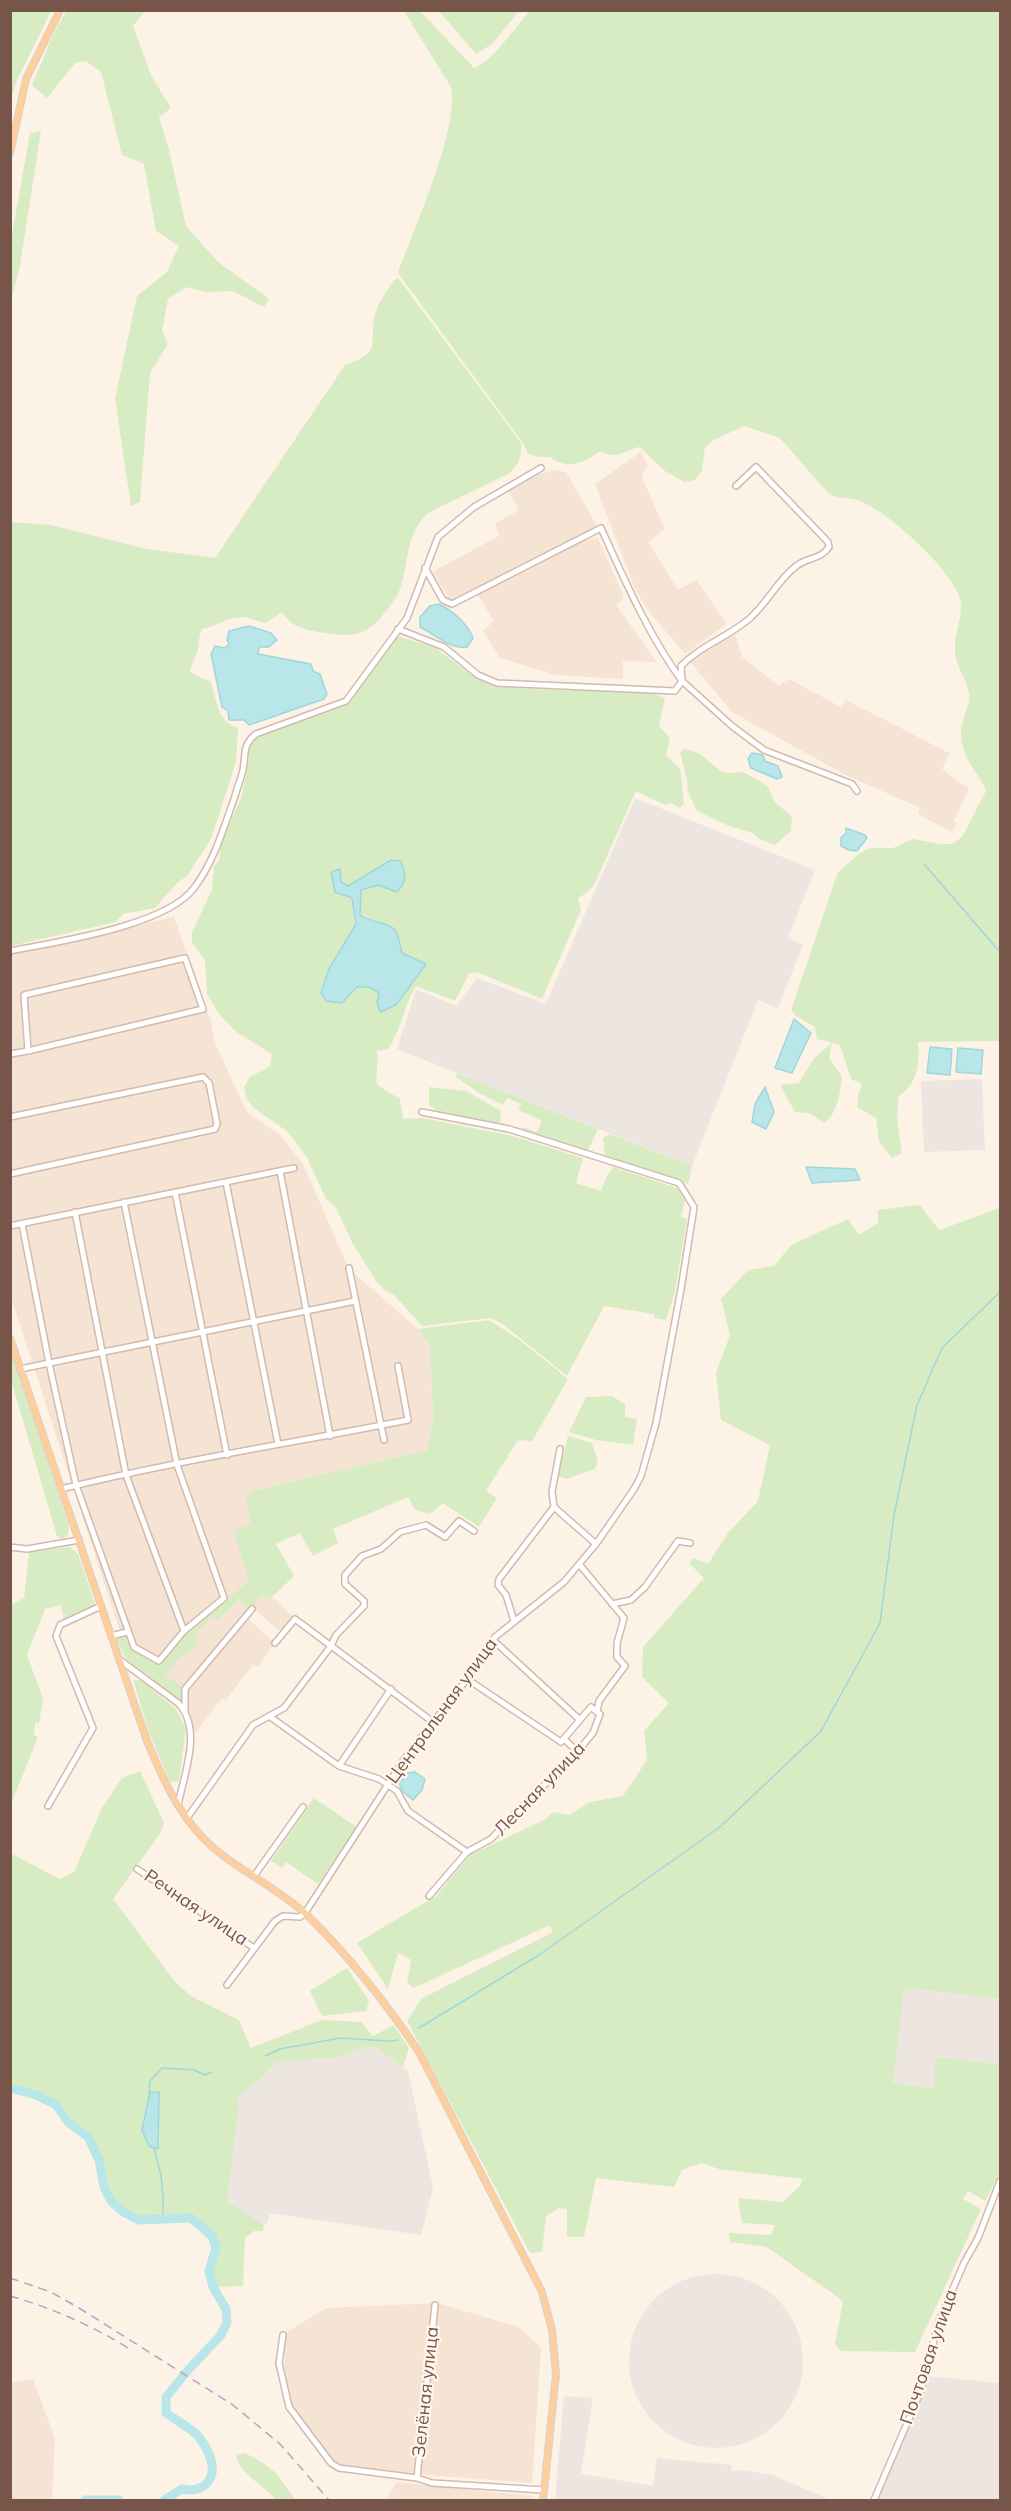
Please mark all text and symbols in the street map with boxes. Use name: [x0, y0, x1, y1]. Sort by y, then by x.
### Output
street label: Центральная улица: [382, 1634, 502, 1788]
street label: Лесная улица: [490, 1738, 590, 1840]
street label: Речная улица: [140, 1865, 252, 1951]
street label: Почтовая улица: [896, 2287, 962, 2427]
street label: Зелёная улица: [408, 2326, 444, 2458]

